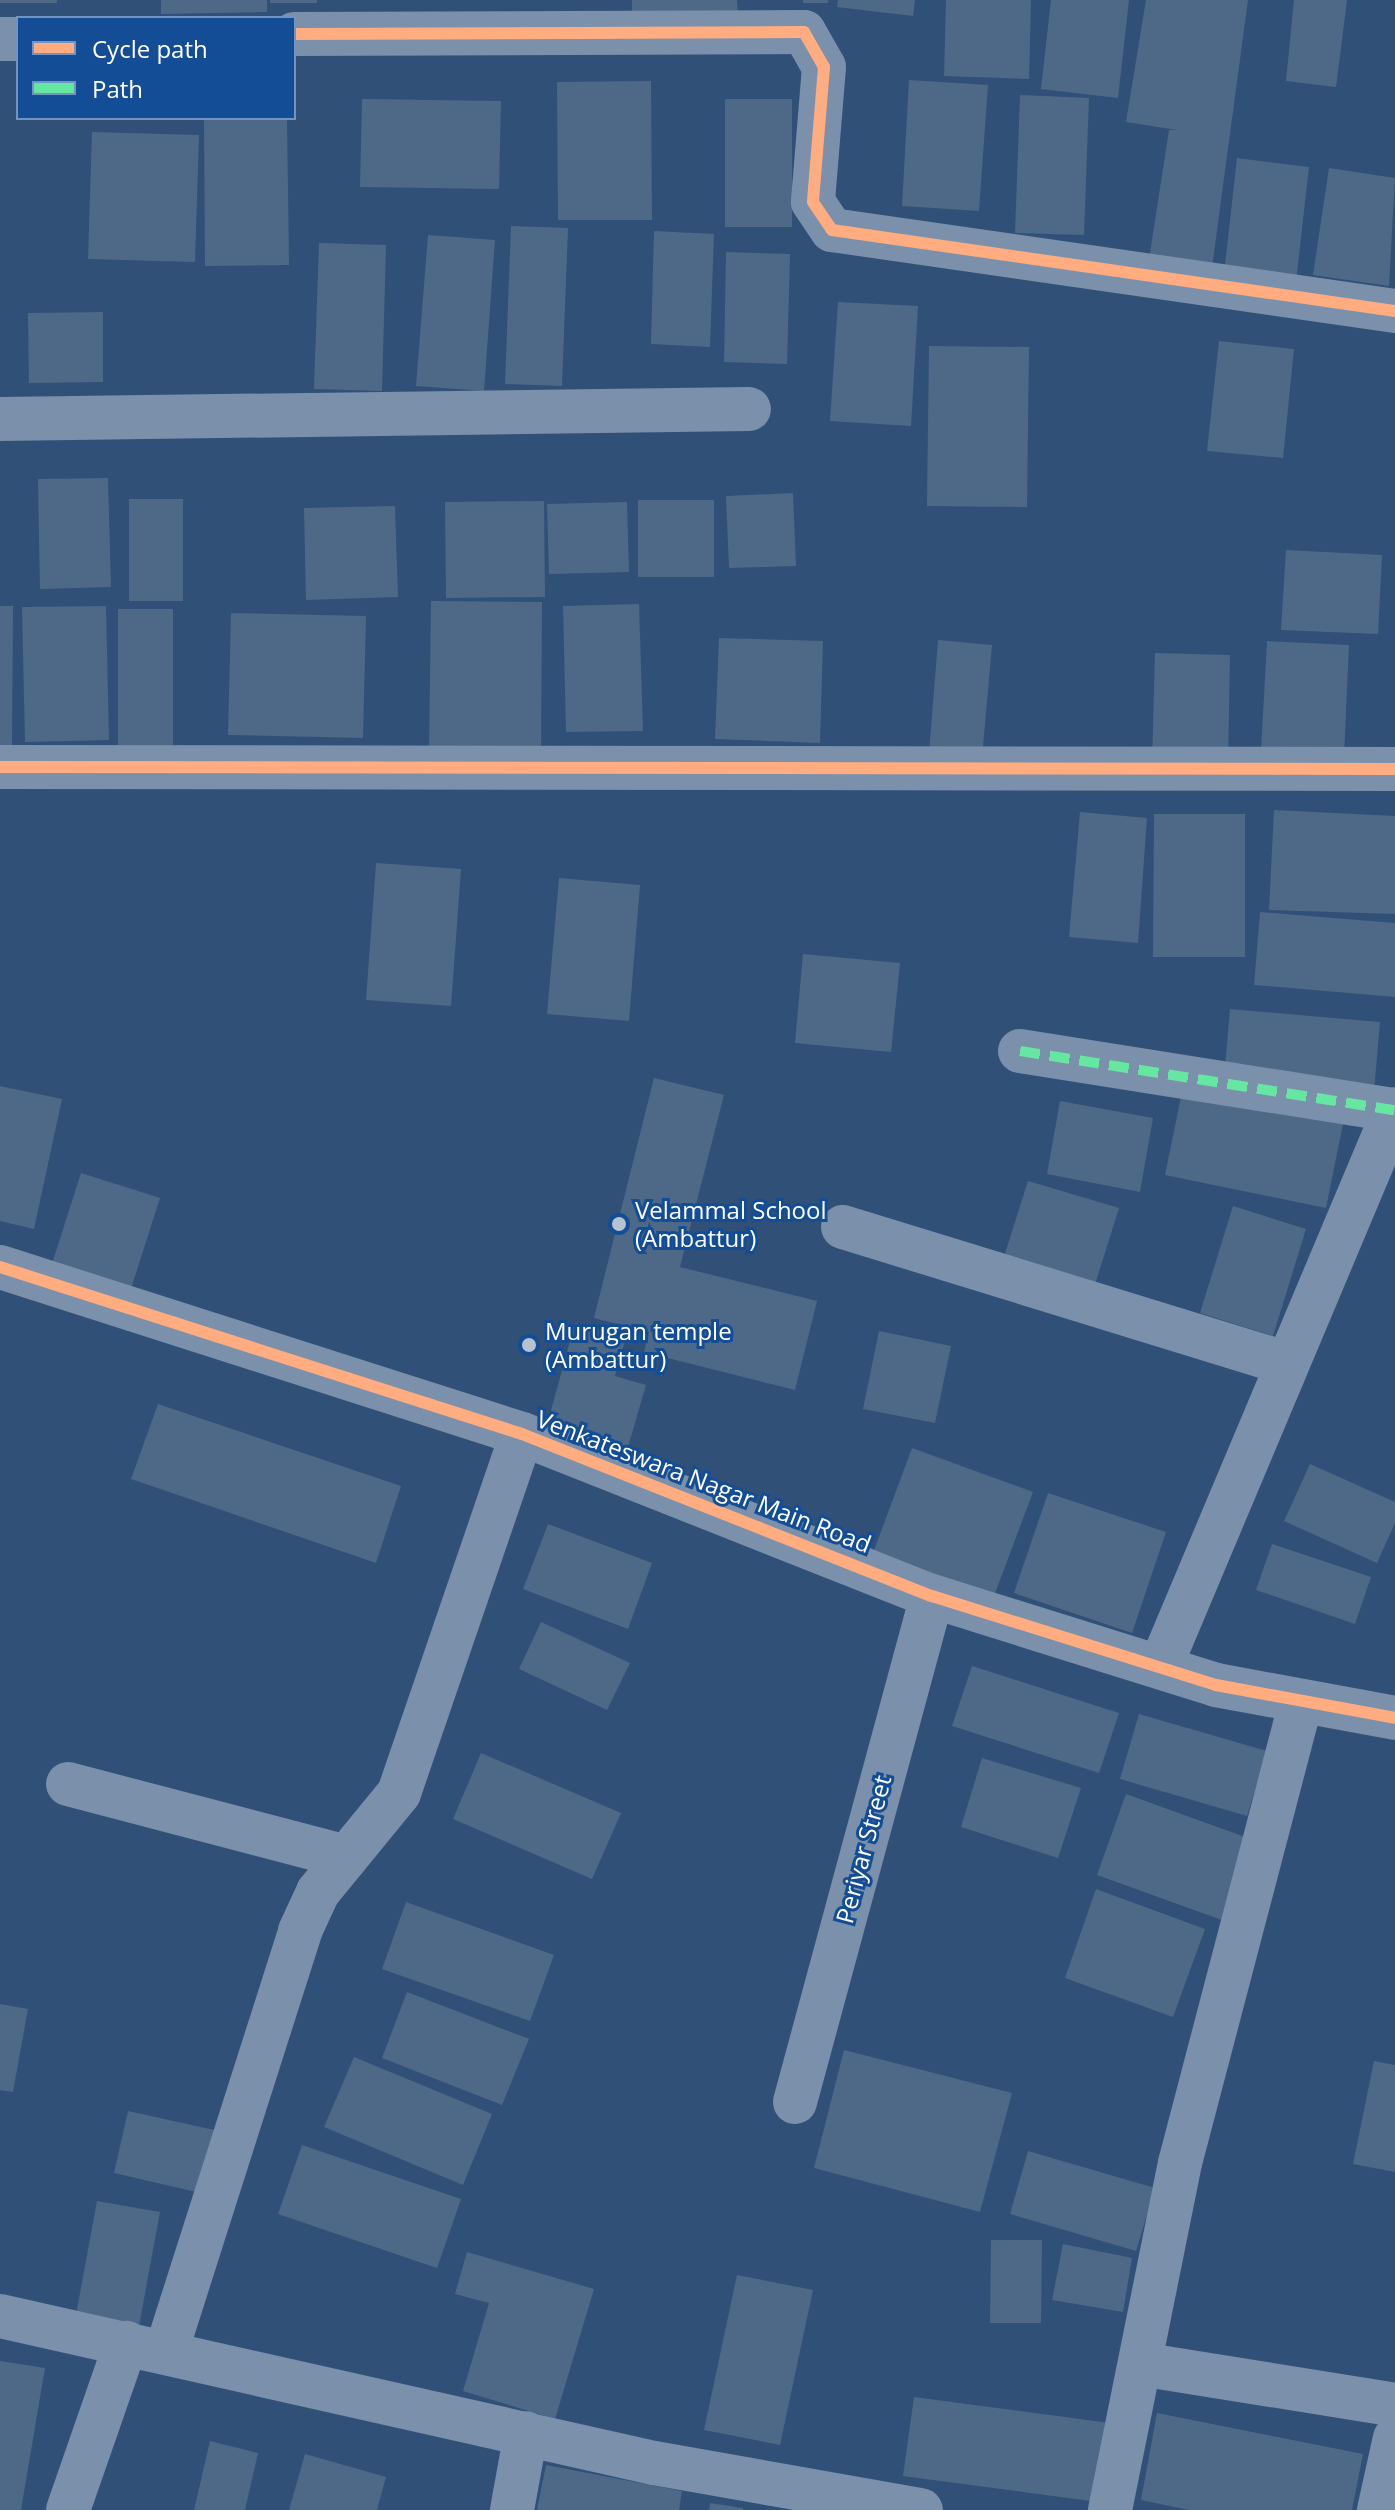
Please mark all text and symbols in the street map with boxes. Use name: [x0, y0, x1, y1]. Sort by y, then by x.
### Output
legend: [16, 16, 296, 120]
text: Cycle path: [92, 32, 208, 65]
text: Path: [92, 72, 143, 105]
place label: Velammal School (Ambattur): [635, 1196, 827, 1252]
marker: Velammal School (Ambattur): [610, 1215, 628, 1233]
place label: Murugan temple (Ambattur): [545, 1317, 732, 1373]
marker: Murugan temple (Ambattur): [520, 1336, 538, 1354]
street label: Venkateswara Nagar Main Road: [533, 1404, 875, 1558]
street label: Periyar Street: [829, 1772, 897, 1926]

